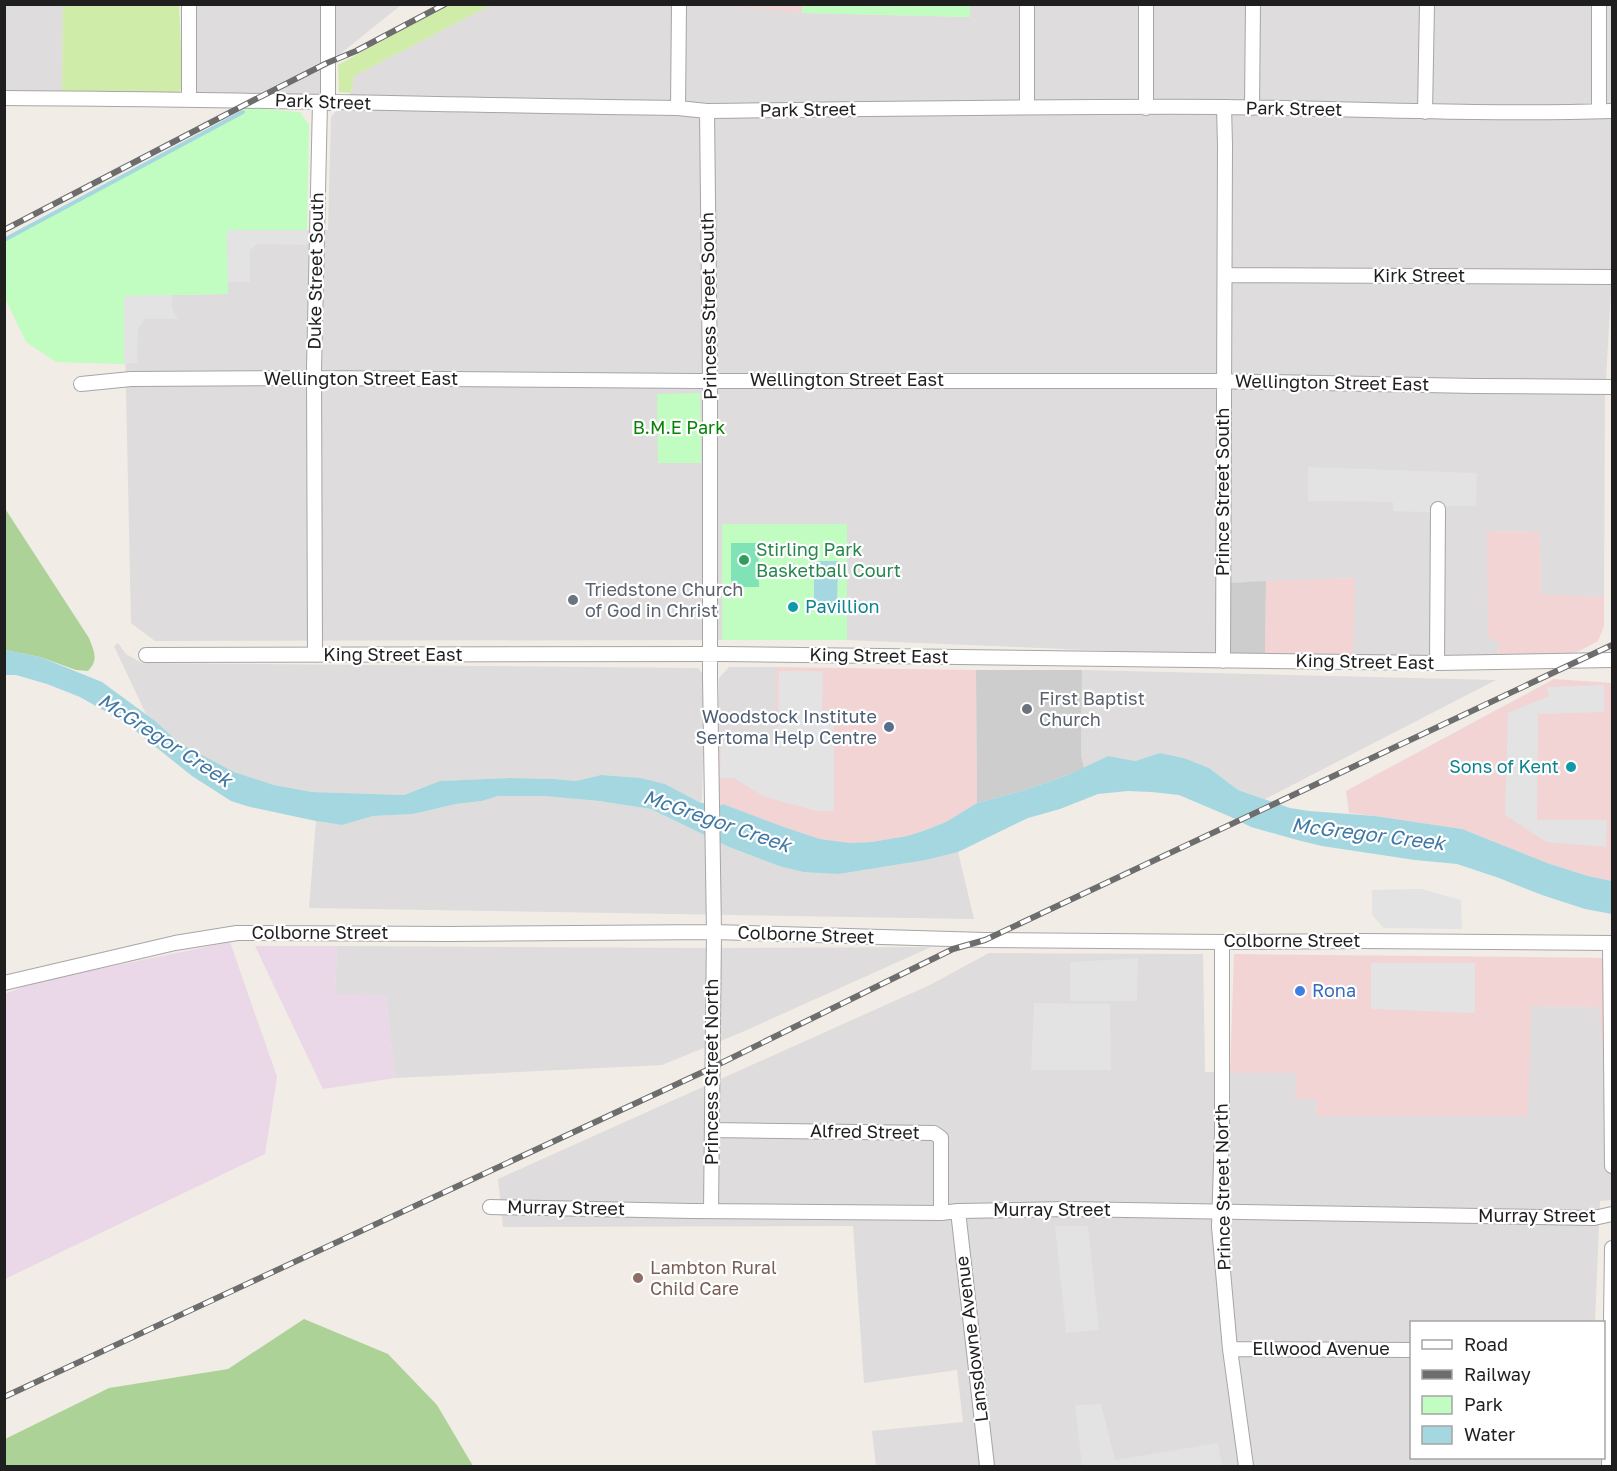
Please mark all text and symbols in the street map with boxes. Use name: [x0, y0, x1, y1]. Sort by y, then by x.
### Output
street label: Park Street: [274, 88, 372, 114]
street label: Park Street: [1245, 96, 1343, 120]
street label: Park Street: [759, 97, 857, 121]
street label: Duke Street South: [303, 192, 327, 350]
street label: Princess Street South: [695, 212, 721, 400]
street label: Kirk Street: [1373, 264, 1465, 286]
street label: Wellington Street East: [264, 367, 458, 389]
street label: Wellington Street East: [750, 368, 944, 390]
street label: Wellington Street East: [1235, 369, 1429, 395]
street label: Prince Street South: [1211, 408, 1233, 576]
park label: B.M.E Park: [633, 416, 725, 438]
place label: Stirling Park Basketball Court: [756, 538, 901, 581]
marker: Stirling Park Basketball Court: [737, 553, 751, 567]
place label: Triedstone Church of God in Christ: [585, 578, 743, 621]
marker: Triedstone Church of God in Christ: [566, 593, 580, 607]
place label: Pavillion: [805, 595, 880, 617]
marker: Pavillion: [786, 600, 800, 614]
street label: King Street East: [323, 643, 463, 665]
street label: King Street East: [809, 643, 949, 667]
street label: King Street East: [1295, 649, 1435, 673]
water label: McGregor Creek: [94, 687, 239, 794]
place label: First Baptist Church: [1039, 687, 1145, 730]
marker: First Baptist Church: [1020, 702, 1034, 716]
place label: Woodstock Institute Sertoma Help Centre: [696, 705, 877, 748]
marker: Woodstock Institute Sertoma Help Centre: [882, 720, 896, 734]
place label: Sons of Kent: [1449, 755, 1559, 777]
marker: Sons of Kent: [1564, 760, 1578, 774]
water label: McGregor Creek: [640, 784, 797, 858]
water label: McGregor Creek: [1290, 812, 1449, 856]
street label: Colborne Street: [252, 921, 388, 943]
street label: Colborne Street: [737, 921, 875, 947]
street label: Colborne Street: [1224, 929, 1360, 951]
street label: Princess Street North: [700, 979, 722, 1165]
place label: Rona: [1312, 979, 1356, 1001]
marker: Rona: [1293, 984, 1307, 998]
street label: Prince Street North: [1210, 1103, 1234, 1271]
street label: Alfred Street: [810, 1119, 920, 1143]
street label: Murray Street: [507, 1195, 625, 1219]
street label: Murray Street: [993, 1198, 1111, 1220]
street label: Murray Street: [1478, 1204, 1596, 1226]
street label: Lansdowne Avenue: [950, 1255, 992, 1423]
place label: Lambton Rural Child Care: [650, 1256, 777, 1299]
marker: Lambton Rural Child Care: [631, 1271, 645, 1285]
legend: [1410, 1321, 1605, 1459]
text: Road: [1464, 1333, 1508, 1355]
street label: Ellwood Avenue: [1252, 1337, 1390, 1359]
text: Railway: [1464, 1363, 1531, 1385]
text: Park: [1464, 1393, 1503, 1415]
text: Water: [1464, 1423, 1515, 1445]

